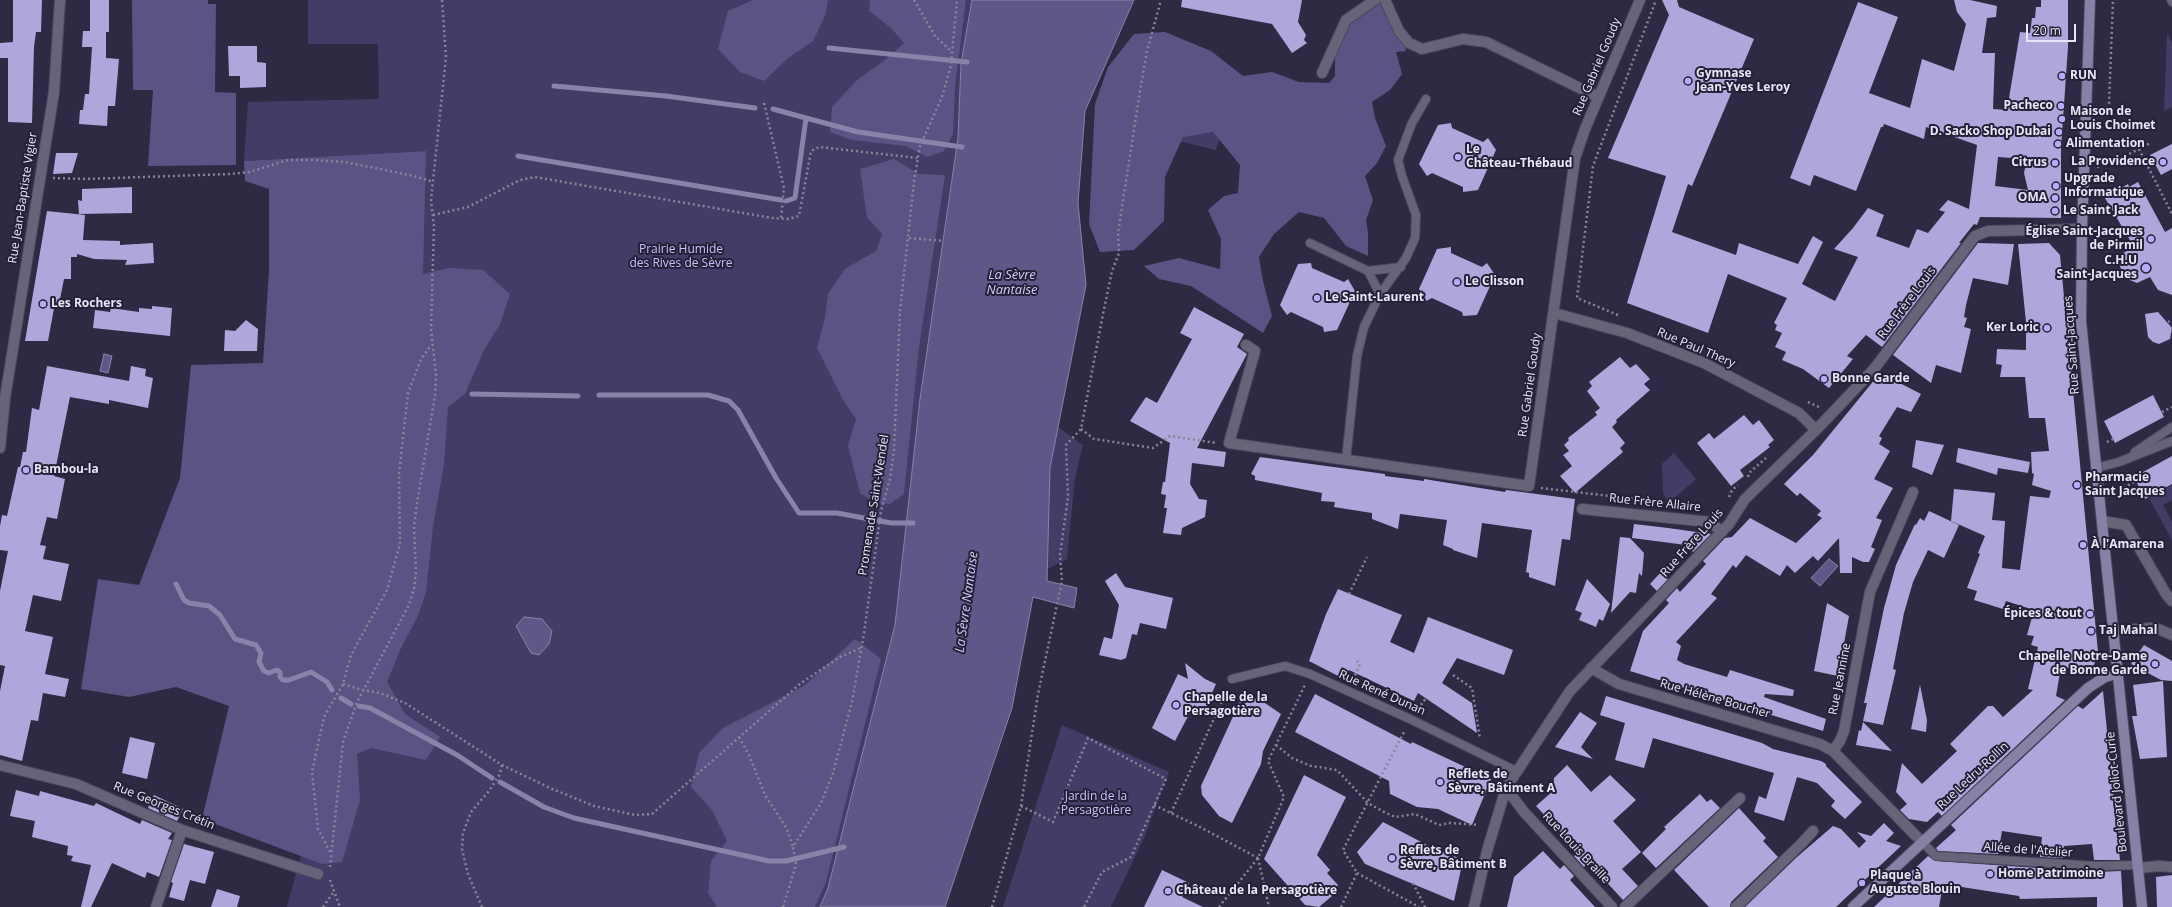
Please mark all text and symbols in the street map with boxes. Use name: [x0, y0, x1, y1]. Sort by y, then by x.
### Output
street label: Rue Gabriel Goudy: [1570, 16, 1624, 118]
scale bar: [2028, 16, 2078, 42]
text: 20 m: [2033, 22, 2061, 39]
place label: Gymnase Jean-Yves Leroy: [1696, 67, 1790, 95]
place label: RUN: [2070, 69, 2097, 83]
marker: RUN: [2057, 71, 2067, 81]
marker: Gymnase Jean-Yves Leroy: [1683, 76, 1693, 86]
place label: Pacheco: [2003, 99, 2053, 113]
marker: Pacheco: [2056, 101, 2066, 111]
place label: Maison de Louis Choimet: [2070, 105, 2156, 133]
marker: Maison de Louis Choimet: [2057, 114, 2067, 124]
place label: D. Sacko Shop Dubai: [1930, 125, 2051, 139]
marker: D. Sacko Shop Dubai: [2054, 127, 2064, 137]
street label: Rue Jean-Baptiste Vigier: [6, 131, 40, 265]
place label: Alimentation: [2066, 137, 2145, 151]
marker: Alimentation: [2053, 139, 2063, 149]
place label: Le Château-Thébaud: [1466, 143, 1572, 171]
marker: Le Château-Thébaud: [1453, 152, 1463, 162]
place label: La Providence: [2071, 155, 2155, 169]
place label: Citrus: [2011, 156, 2047, 170]
marker: La Providence: [2158, 157, 2168, 167]
marker: Citrus: [2050, 158, 2060, 168]
place label: Upgrade Informatique: [2064, 172, 2144, 200]
marker: Upgrade Informatique: [2051, 181, 2061, 191]
place label: OMA: [2018, 191, 2047, 205]
marker: OMA: [2050, 193, 2060, 203]
place label: Le Saint Jack: [2063, 204, 2139, 218]
marker: Le Saint Jack: [2050, 206, 2060, 216]
place label: Église Saint-Jacques de Pirmil: [2026, 225, 2143, 253]
marker: Église Saint-Jacques de Pirmil: [2146, 234, 2156, 244]
park label: Prairie Humide des Rives de Sèvre: [629, 243, 733, 271]
place label: C.H.U Saint-Jacques: [2057, 254, 2137, 282]
marker: C.H.U Saint-Jacques: [2140, 262, 2152, 274]
street label: Rue Frère Louis: [1875, 264, 1939, 342]
water label: La Sèvre Nantaise: [987, 267, 1037, 298]
place label: Le Clisson: [1465, 275, 1524, 289]
marker: Le Clisson: [1452, 277, 1462, 287]
place label: Le Saint-Laurent: [1325, 291, 1424, 305]
marker: Le Saint-Laurent: [1312, 293, 1322, 303]
street label: Rue Saint-Jacques: [2061, 295, 2083, 395]
place label: Les Rochers: [51, 297, 122, 311]
marker: Les Rochers: [38, 299, 48, 309]
place label: Ker Loric: [1986, 321, 2039, 335]
marker: Ker Loric: [2042, 323, 2052, 333]
street label: Rue Paul Thery: [1655, 325, 1737, 371]
street label: Rue Gabriel Goudy: [1516, 332, 1544, 438]
place label: Bonne Garde: [1832, 372, 1910, 386]
marker: Bonne Garde: [1819, 374, 1829, 384]
street label: Promenade Saint-Wendel: [856, 434, 892, 576]
place label: Bambou-la: [34, 463, 99, 477]
marker: Bambou-la: [21, 465, 31, 475]
place label: Pharmacie Saint Jacques: [2085, 471, 2165, 499]
marker: Pharmacie Saint Jacques: [2072, 480, 2082, 490]
street label: Rue Frère Allaire: [1608, 491, 1702, 515]
street label: Rue Frère Louis: [1658, 506, 1726, 580]
place label: À l'Amarena: [2091, 538, 2164, 552]
marker: À l'Amarena: [2078, 540, 2088, 550]
water label: La Sèvre Nantaise: [952, 550, 982, 654]
place label: Épices & tout: [2004, 607, 2082, 621]
marker: Épices & tout: [2085, 609, 2095, 619]
place label: Taj Mahal: [2099, 624, 2157, 638]
marker: Taj Mahal: [2086, 626, 2096, 636]
street label: Rue Jeannine: [1826, 642, 1854, 716]
place label: Chapelle Notre-Dame de Bonne Garde: [2018, 650, 2147, 678]
marker: Chapelle Notre-Dame de Bonne Garde: [2150, 659, 2160, 669]
street label: Rue René Dunan: [1336, 667, 1428, 719]
street label: Rue Hélène Boucher: [1658, 676, 1772, 722]
place label: Chapelle de la Persagotière: [1184, 691, 1268, 719]
marker: Chapelle de la Persagotière: [1171, 700, 1181, 710]
street label: Boulevard Joliot-Curie: [2103, 731, 2131, 853]
street label: Rue Ledru-Rollin: [1934, 739, 2012, 813]
place label: Reflets de Sèvre, Bâtiment A: [1448, 768, 1555, 796]
marker: Reflets de Sèvre, Bâtiment A: [1435, 777, 1445, 787]
street label: Rue Georges Crétin: [111, 779, 217, 833]
park label: Jardin de la Persagotière: [1061, 790, 1131, 818]
street label: Rue Louis Braille: [1539, 809, 1613, 887]
street label: Allée de l'Atelier: [1983, 840, 2073, 860]
place label: Reflets de Sèvre, Bâtiment B: [1400, 844, 1507, 872]
marker: Reflets de Sèvre, Bâtiment B: [1387, 853, 1397, 863]
place label: Home Patrimoine: [1998, 867, 2104, 881]
place label: Plaque à Auguste Blouin: [1870, 869, 1961, 897]
marker: Home Patrimoine: [1985, 869, 1995, 879]
marker: Plaque à Auguste Blouin: [1857, 878, 1867, 888]
place label: Château de la Persagotière: [1176, 884, 1337, 898]
marker: Château de la Persagotière: [1163, 886, 1173, 896]

